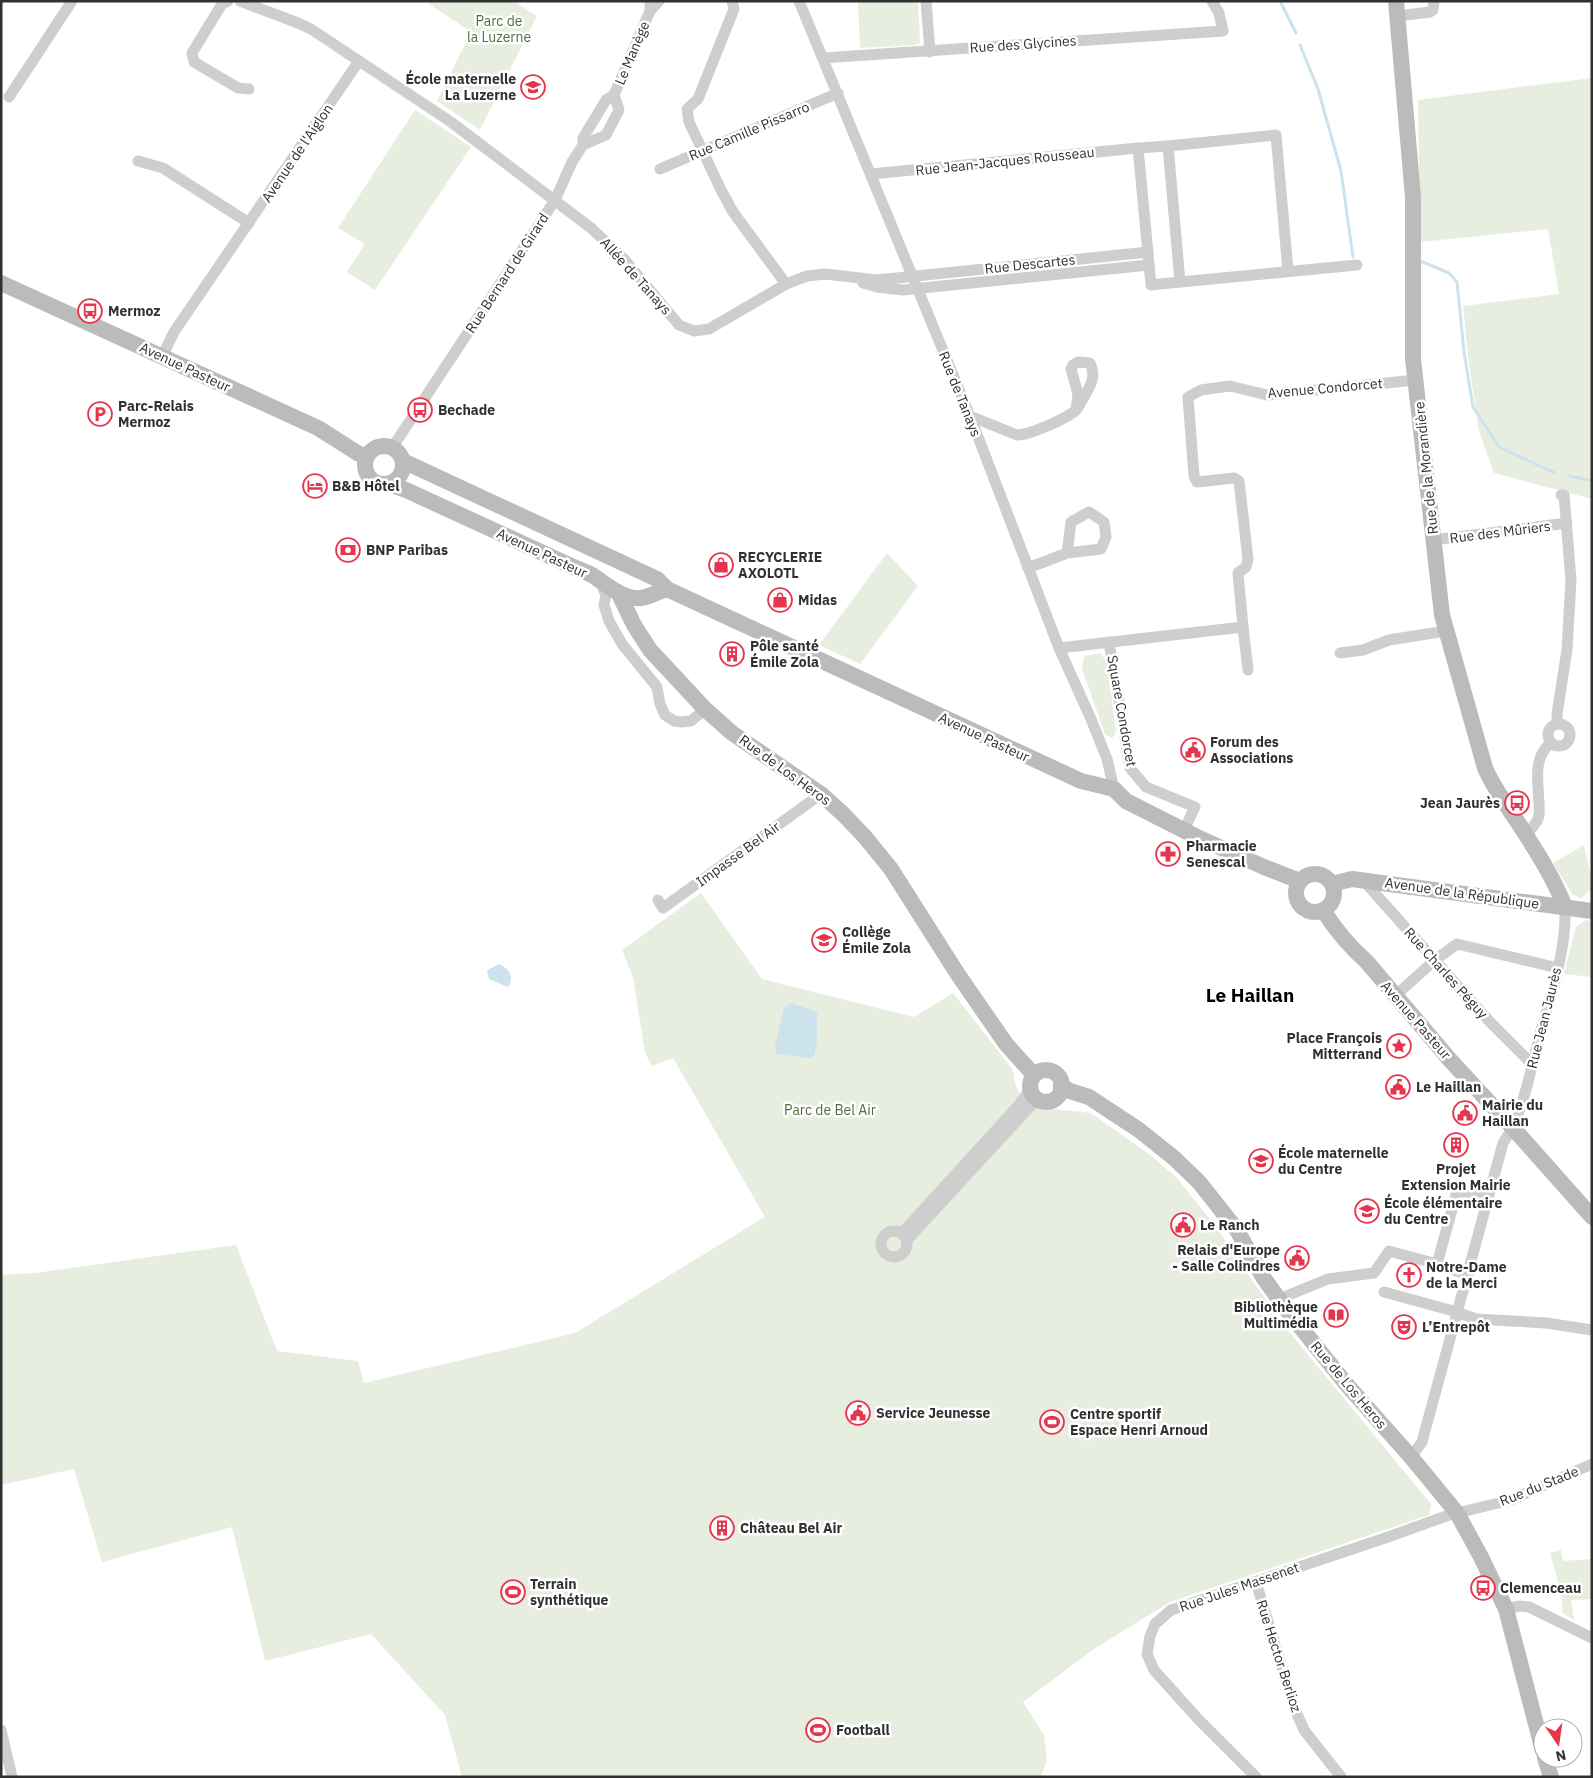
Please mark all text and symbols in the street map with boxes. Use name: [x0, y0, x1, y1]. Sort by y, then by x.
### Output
park label: Parc de la Luzerne: [467, 12, 531, 46]
street label: Le Manège: [611, 18, 654, 88]
street label: Rue des Glycines: [969, 31, 1077, 57]
place label: École maternelle La Luzerne: [405, 69, 516, 104]
school or university icon: École maternelle La Luzerne: [520, 74, 546, 100]
street label: Rue Camille Pissarro: [686, 97, 812, 165]
street label: Avenue de l'Aiglon: [257, 100, 337, 206]
street label: Rue Jean-Jacques Rousseau: [915, 143, 1095, 179]
street label: Rue Bernard de Girard: [461, 209, 553, 337]
street label: Allée de Tanays: [597, 234, 676, 319]
street label: Rue Descartes: [984, 250, 1076, 278]
bus stop icon: Mermoz: [77, 298, 103, 324]
place label: Mermoz: [108, 302, 161, 320]
street label: Avenue Pasteur: [137, 338, 233, 396]
street label: Rue de Tanays: [935, 349, 985, 440]
street label: Avenue Condorcet: [1267, 374, 1383, 402]
place label: Parc-Relais Mermoz: [118, 397, 194, 431]
bus stop icon: Bechade: [407, 397, 433, 423]
street label: Rue de la Morandière: [1410, 400, 1442, 535]
parking icon: Parc-Relais Mermoz: [87, 401, 113, 427]
place label: Bechade: [438, 401, 495, 419]
hotel icon: B&B Hôtel: [302, 473, 328, 499]
place label: B&B Hôtel: [332, 477, 399, 495]
street label: Rue des Mûriers: [1449, 517, 1552, 547]
street label: Avenue Pasteur: [494, 524, 590, 582]
bank icon: BNP Paribas: [335, 537, 361, 563]
place label: BNP Paribas: [366, 541, 448, 559]
place label: RECYCLERIE AXOLOTL: [738, 548, 822, 582]
shop icon: RECYCLERIE AXOLOTL: [708, 552, 734, 578]
shop icon: Midas: [767, 587, 793, 613]
place label: Midas: [798, 591, 837, 609]
place label: Pôle santé Émile Zola: [750, 637, 819, 671]
building icon: Pôle santé Émile Zola: [719, 641, 745, 667]
street label: Square Condorcet: [1103, 654, 1141, 768]
street label: Avenue Pasteur: [936, 708, 1032, 766]
street label: Rue de Los Heros: [736, 731, 835, 809]
place label: Forum des Associations: [1210, 733, 1293, 767]
public building icon: Forum des Associations: [1180, 737, 1206, 763]
bus stop icon: Jean Jaurès: [1504, 790, 1530, 816]
place label: Jean Jaurès: [1420, 794, 1500, 812]
street label: Impasse Bel Air: [692, 817, 784, 891]
place label: Pharmacie Senescal: [1186, 837, 1257, 871]
pharmacy icon: Pharmacie Senescal: [1155, 841, 1181, 867]
street label: Avenue de la République: [1384, 873, 1541, 913]
place label: Collège Émile Zola: [842, 923, 911, 957]
street label: Rue Charles Péguy: [1400, 924, 1492, 1022]
school or university icon: Collège Émile Zola: [811, 927, 837, 953]
street label: Rue Jean Jaurès: [1523, 965, 1565, 1070]
street label: Avenue Pasteur: [1377, 977, 1455, 1063]
district label: Le Haillan: [1206, 983, 1294, 1007]
place label: Place François Mitterrand: [1287, 1029, 1382, 1063]
place icon: Place François Mitterrand: [1386, 1033, 1412, 1059]
public building icon: Le Haillan: [1385, 1074, 1411, 1100]
place label: Le Haillan: [1416, 1078, 1481, 1096]
place label: Mairie du Haillan: [1482, 1096, 1543, 1130]
public building icon: Mairie du Haillan: [1452, 1100, 1478, 1126]
park label: Parc de Bel Air: [784, 1101, 876, 1119]
building icon: Projet Extension Mairie: [1443, 1132, 1469, 1158]
place label: École maternelle du Centre: [1278, 1143, 1389, 1178]
school or university icon: École maternelle du Centre: [1248, 1148, 1274, 1174]
place label: Projet Extension Mairie: [1401, 1160, 1511, 1194]
place label: École élémentaire du Centre: [1384, 1193, 1502, 1228]
school or university icon: École élémentaire du Centre: [1354, 1198, 1380, 1224]
public building icon: Le Ranch: [1170, 1212, 1196, 1238]
place label: Le Ranch: [1200, 1216, 1260, 1234]
place label: Relais d'Europe - Salle Colindres: [1172, 1241, 1280, 1275]
public building icon: Relais d'Europe - Salle Colindres: [1284, 1245, 1310, 1271]
place label: Notre-Dame de la Merci: [1426, 1258, 1507, 1292]
church icon: Notre-Dame de la Merci: [1396, 1262, 1422, 1288]
place label: Bibliothèque Multimédia: [1234, 1298, 1318, 1332]
library icon: Bibliothèque Multimédia: [1323, 1302, 1349, 1328]
theatre icon: L’Entrepôt: [1391, 1314, 1417, 1340]
place label: L’Entrepôt: [1422, 1318, 1490, 1336]
street label: Rue de Los Heros: [1307, 1337, 1391, 1433]
public building icon: Service Jeunesse: [845, 1400, 871, 1426]
place label: Service Jeunesse: [876, 1404, 990, 1422]
place label: Centre sportif Espace Henri Arnoud: [1070, 1405, 1208, 1439]
sports icon: Centre sportif Espace Henri Arnoud: [1039, 1409, 1065, 1435]
street label: Rue du Stade: [1497, 1462, 1581, 1510]
building icon: Château Bel Air: [709, 1515, 735, 1541]
place label: Château Bel Air: [740, 1519, 842, 1537]
street label: Rue Jules Massenet: [1177, 1558, 1301, 1616]
place label: Terrain synthétique: [530, 1575, 609, 1609]
bus stop icon: Clemenceau: [1470, 1575, 1496, 1601]
sports icon: Terrain synthétique: [500, 1579, 526, 1605]
place label: Clemenceau: [1500, 1579, 1581, 1597]
street label: Rue Hector Berlioz: [1252, 1597, 1306, 1715]
sports icon: Football: [805, 1717, 831, 1743]
north arrow: [1533, 1718, 1583, 1768]
place label: Football: [836, 1721, 890, 1739]
text: N: [1554, 1746, 1568, 1766]

